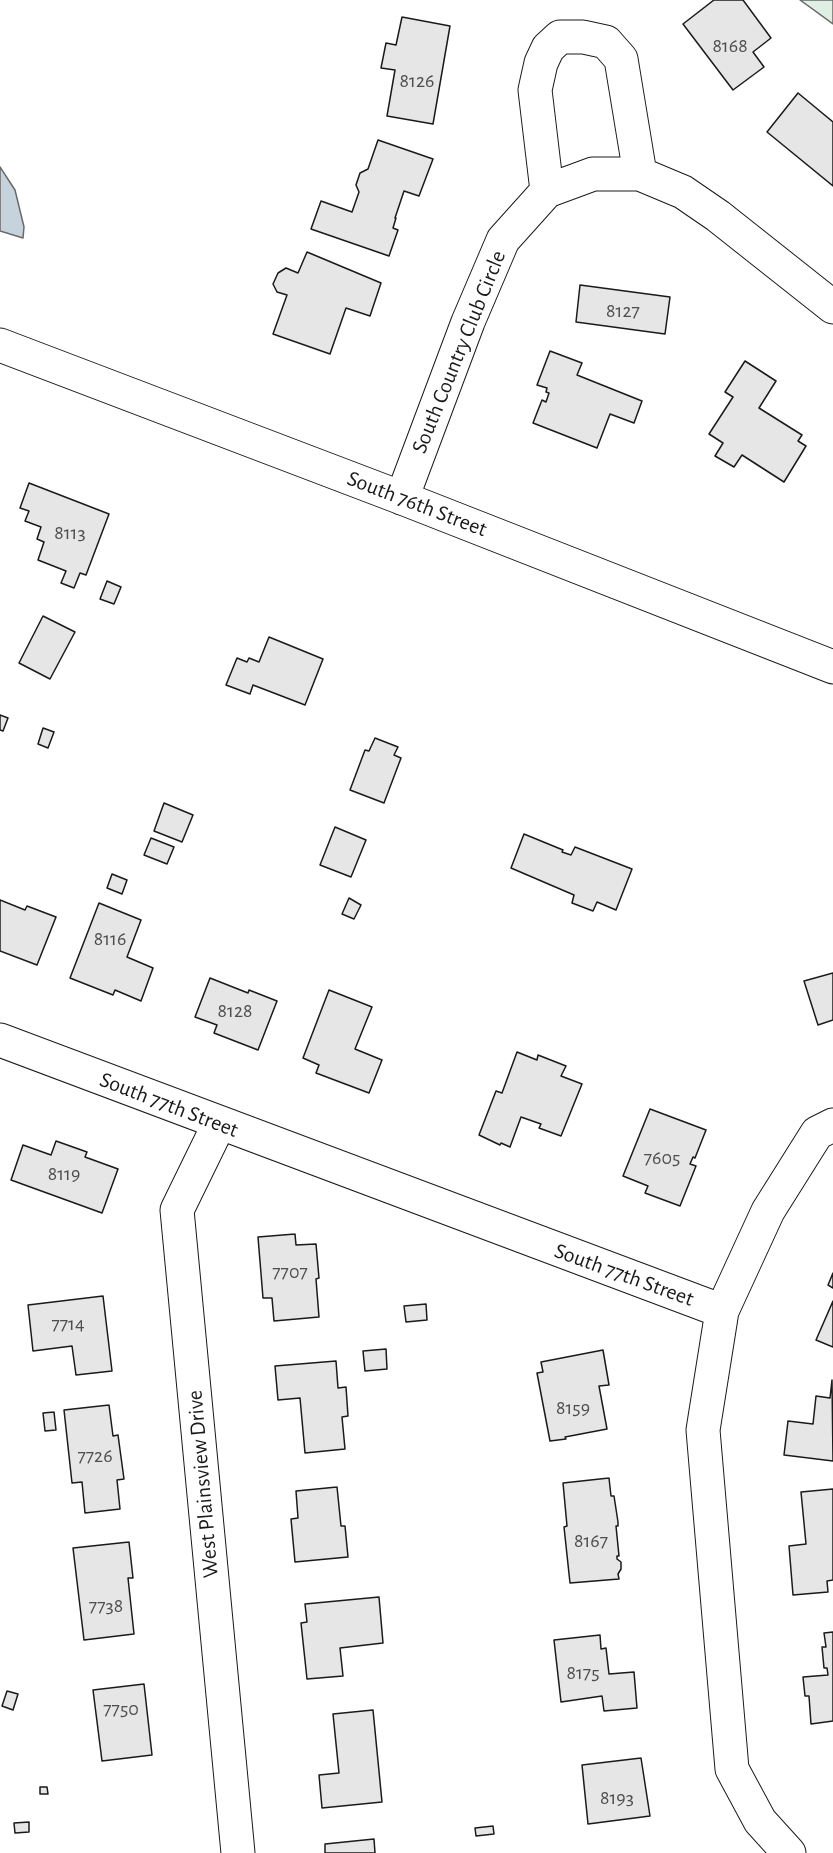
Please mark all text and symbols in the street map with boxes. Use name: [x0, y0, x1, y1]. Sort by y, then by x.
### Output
house number: 8168: [712, 34, 748, 58]
house number: 8126: [400, 69, 434, 93]
street label: South Country Club Circle: [406, 247, 512, 457]
house number: 8127: [606, 299, 640, 323]
street label: South 76th Street: [343, 465, 491, 543]
house number: 8113: [54, 521, 86, 545]
house number: 8116: [94, 927, 126, 951]
house number: 8128: [218, 999, 252, 1023]
street label: South 77th Street: [96, 1066, 242, 1144]
house number: 7605: [644, 1146, 680, 1170]
house number: 8119: [48, 1162, 80, 1186]
street label: South 77th Street: [551, 1238, 697, 1312]
house number: 7707: [272, 1260, 308, 1284]
house number: 7714: [51, 1312, 85, 1336]
street label: West Plainsview Drive: [182, 1389, 224, 1579]
house number: 8159: [556, 1396, 590, 1420]
house number: 7726: [77, 1444, 113, 1468]
house number: 8167: [574, 1529, 608, 1553]
house number: 7738: [89, 1594, 123, 1618]
house number: 8175: [566, 1661, 600, 1685]
house number: 7750: [103, 1697, 139, 1721]
house number: 8193: [600, 1786, 634, 1810]

